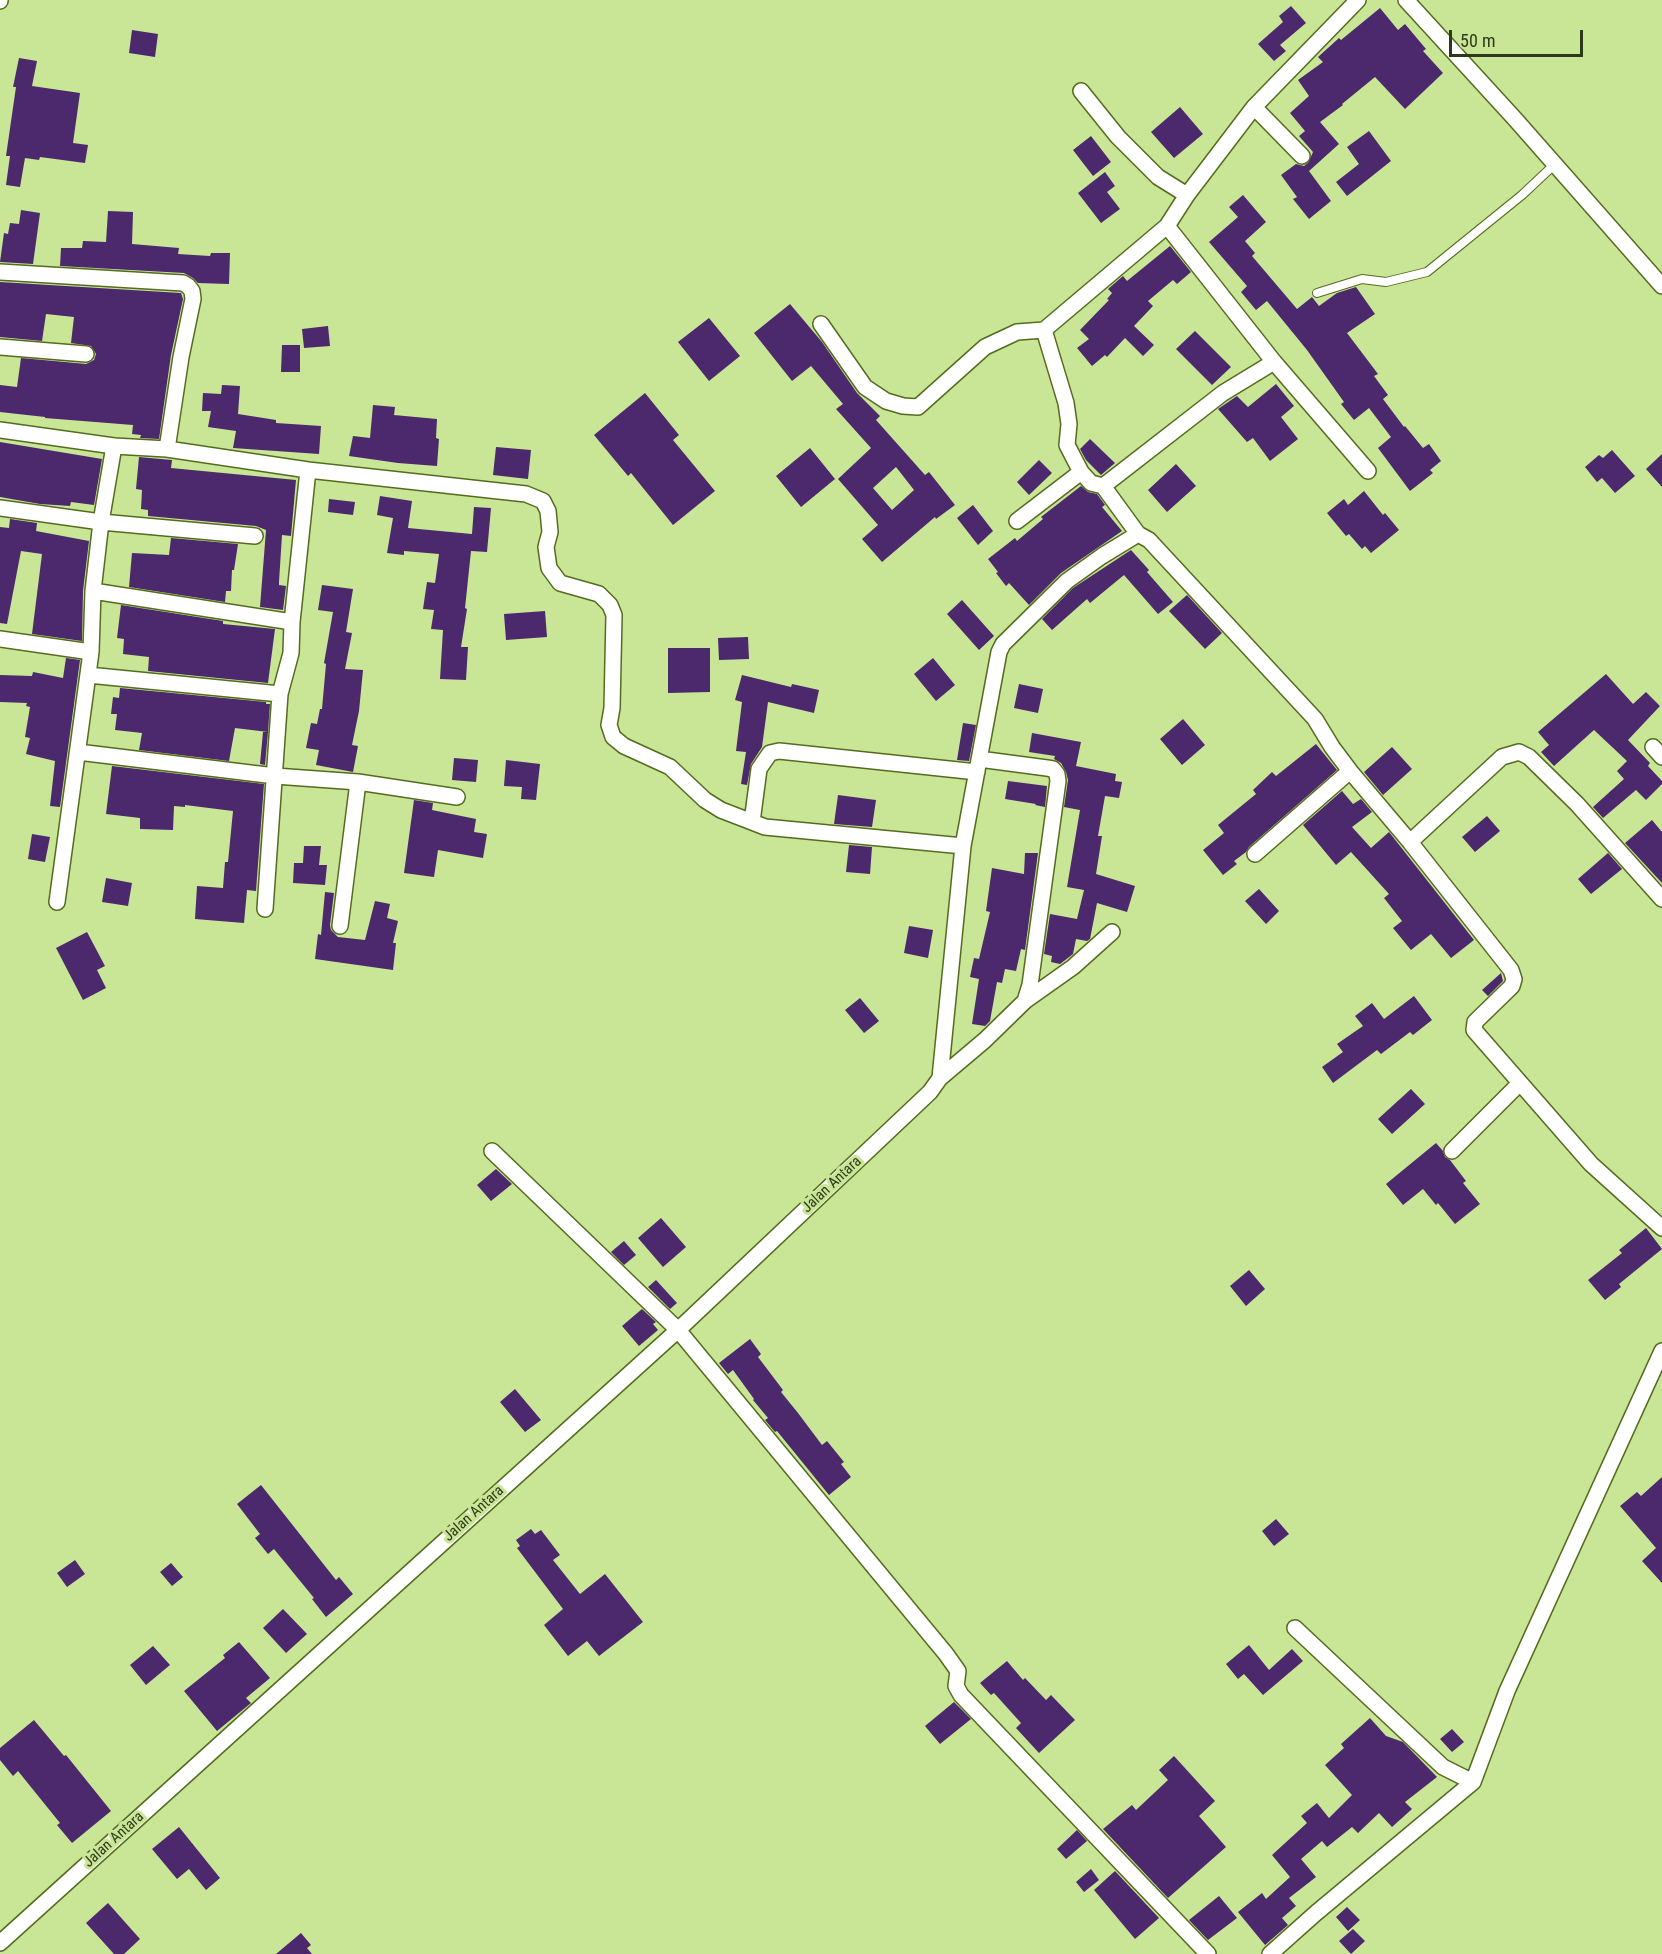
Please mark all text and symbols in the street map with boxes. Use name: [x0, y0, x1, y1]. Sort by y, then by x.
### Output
scale bar: [1452, 18, 1586, 56]
text: 50 m: [1460, 30, 1495, 51]
street label: Jalan Antara: [799, 1153, 865, 1217]
street label: Jalan Antara: [440, 1482, 508, 1546]
street label: Jalan Antara: [80, 1808, 148, 1872]

